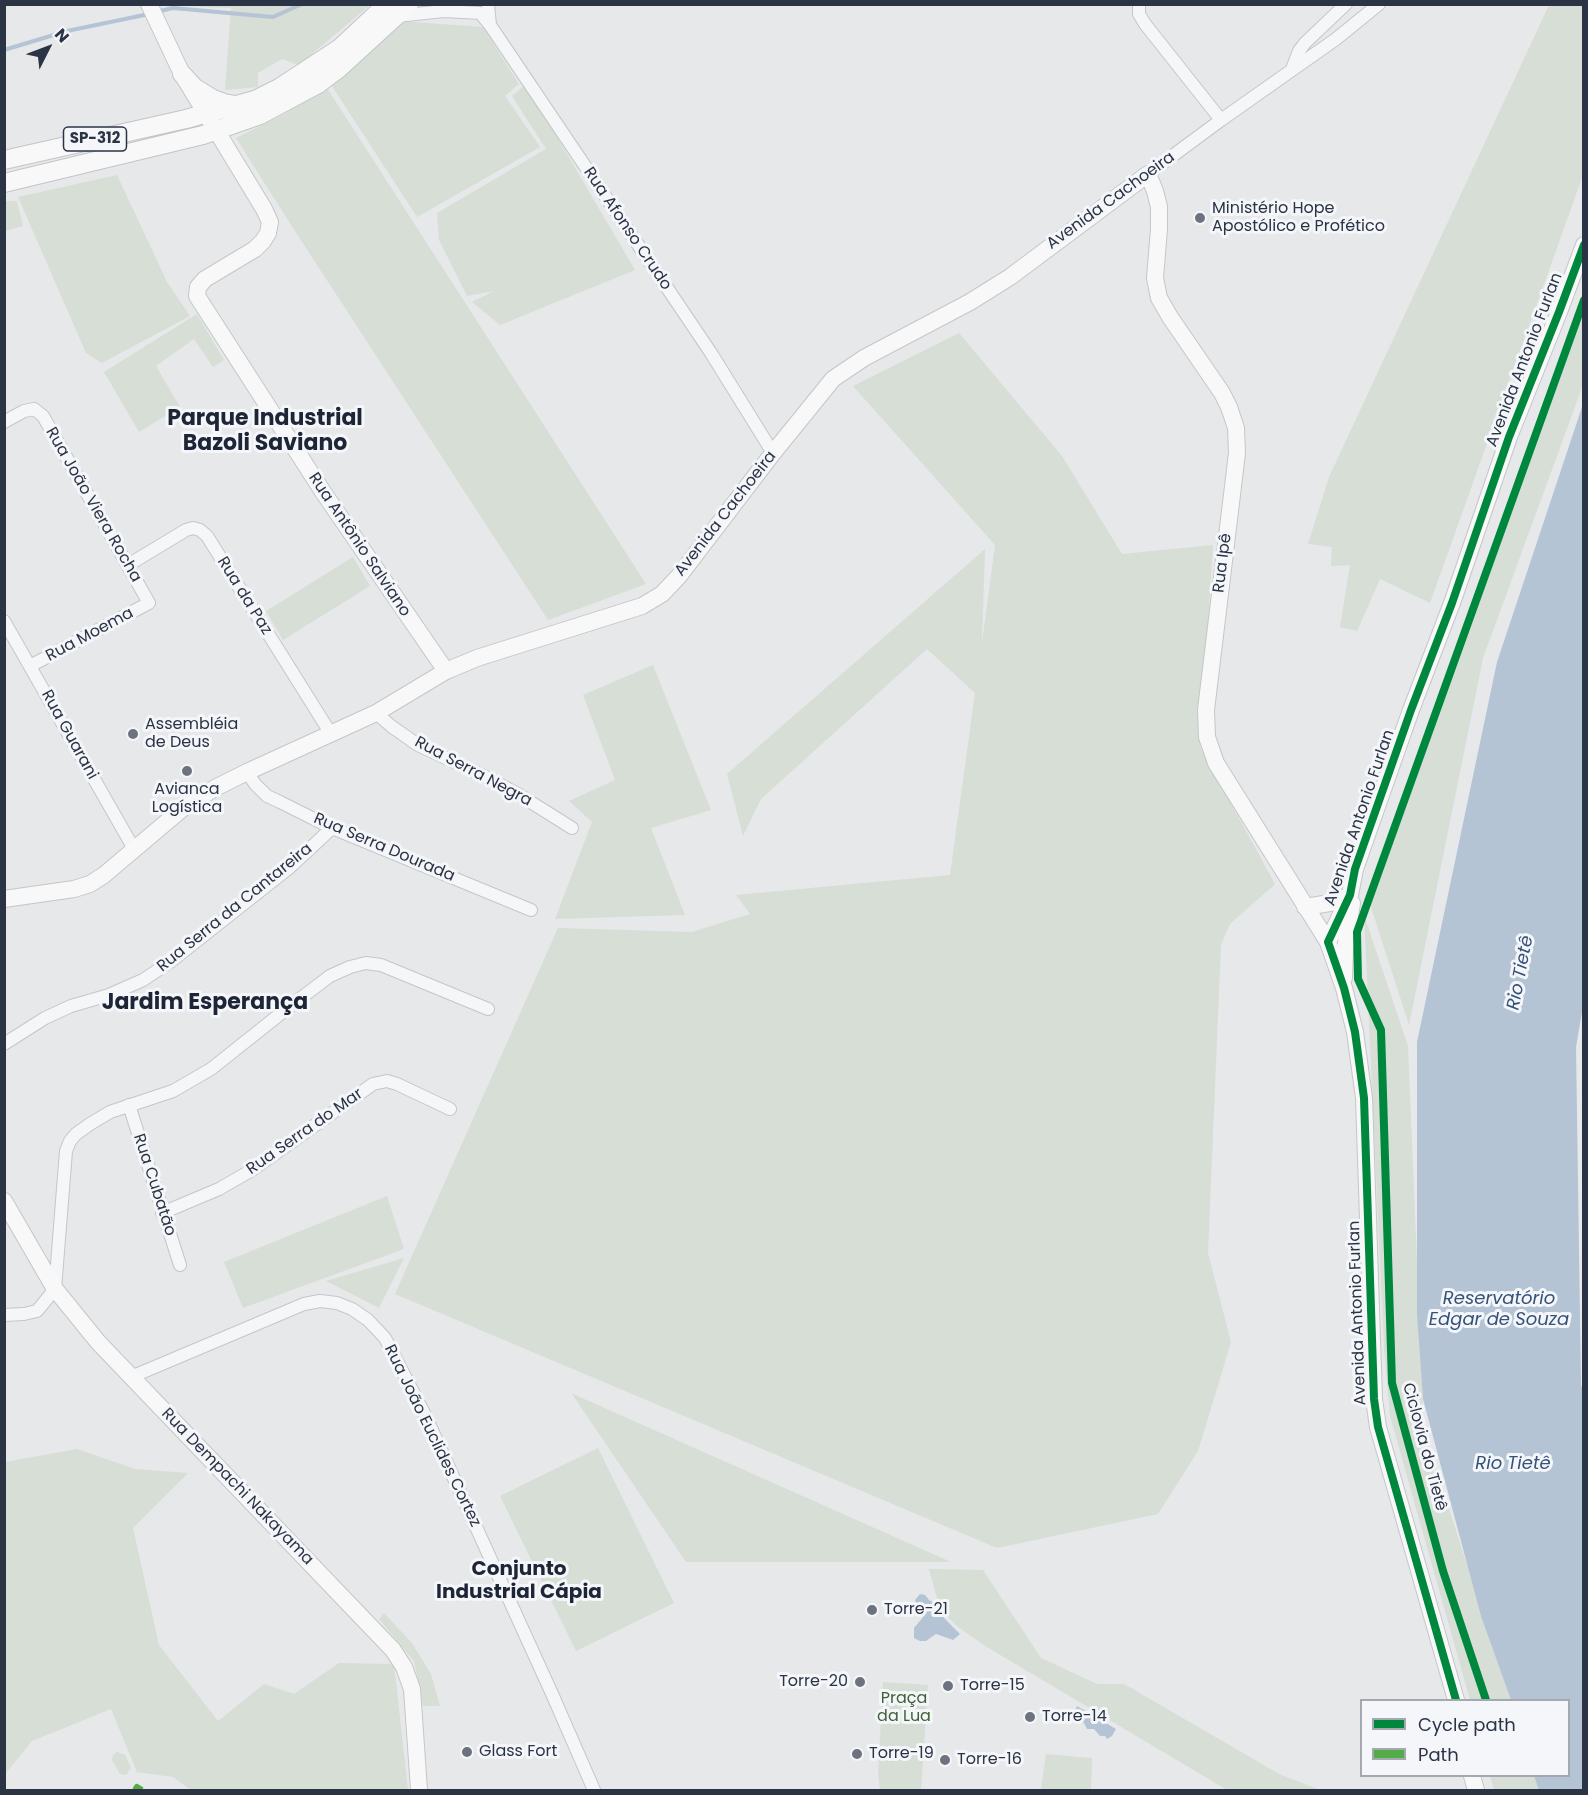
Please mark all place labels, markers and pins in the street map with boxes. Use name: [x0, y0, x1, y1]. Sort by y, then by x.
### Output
place label: Ministério Hope Apostólico e Profético: [1212, 199, 1385, 237]
marker: Ministério Hope Apostólico e Profético: [1193, 211, 1207, 225]
place label: Assembléia de Deus: [145, 715, 238, 753]
marker: Assembléia de Deus: [126, 727, 140, 741]
marker: Avianca Logística: [180, 764, 194, 778]
place label: Avianca Logística: [152, 780, 222, 818]
place label: Torre-21: [884, 1600, 948, 1620]
marker: Torre-21: [865, 1603, 879, 1617]
place label: Torre-20: [779, 1672, 848, 1692]
marker: Torre-20: [853, 1675, 867, 1689]
place label: Torre-15: [960, 1676, 1025, 1696]
marker: Torre-15: [941, 1679, 955, 1693]
place label: Torre-14: [1042, 1707, 1107, 1727]
marker: Torre-14: [1023, 1710, 1037, 1724]
place label: Glass Fort: [479, 1742, 557, 1762]
place label: Torre-19: [869, 1744, 934, 1764]
marker: Glass Fort: [460, 1745, 474, 1759]
marker: Torre-19: [850, 1747, 864, 1761]
place label: Torre-16: [957, 1750, 1022, 1770]
marker: Torre-16: [938, 1753, 952, 1767]

